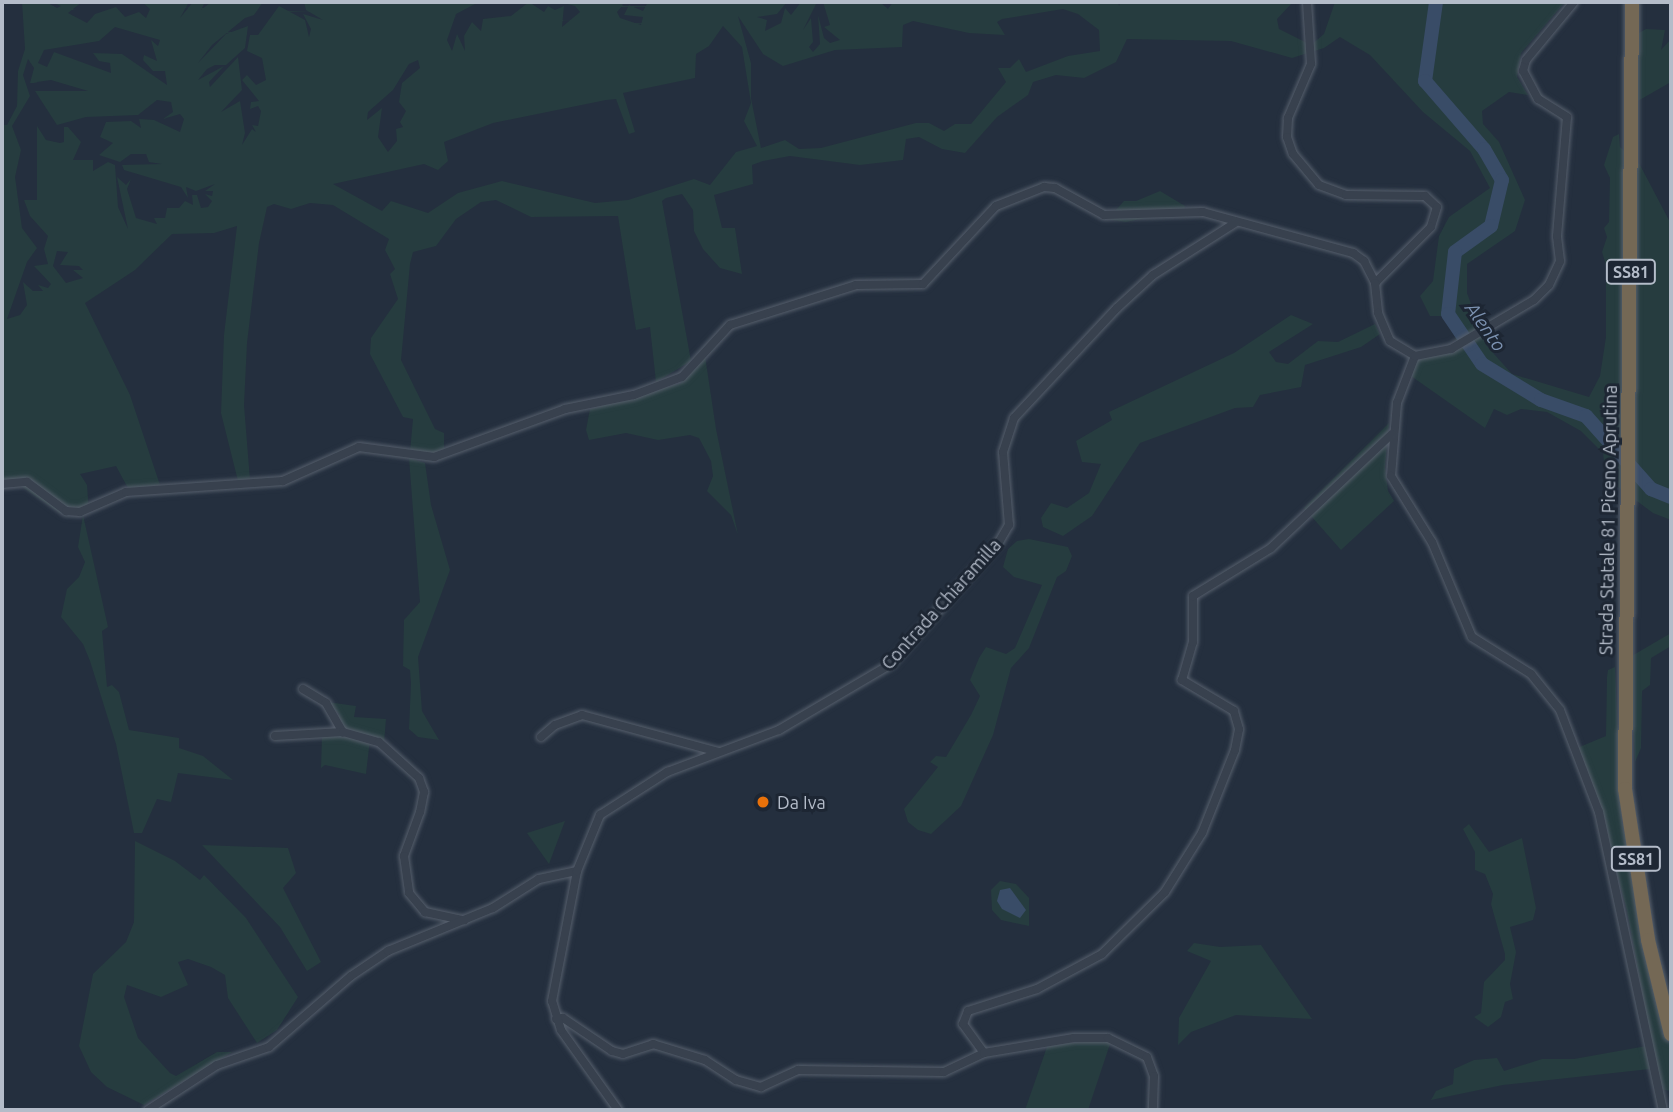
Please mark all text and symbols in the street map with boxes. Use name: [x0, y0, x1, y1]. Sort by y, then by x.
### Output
road number: SS81: [1605, 260, 1657, 284]
water label: Alento: [1460, 298, 1510, 356]
street label: Strada Statale 81 Piceno Aprutina: [1595, 385, 1621, 655]
street label: Contrada Chiaramilla: [877, 534, 1005, 674]
place label: Da Iva: [777, 791, 826, 813]
marker: Da Iva: [755, 794, 771, 810]
road number: SS81: [1610, 846, 1662, 872]

